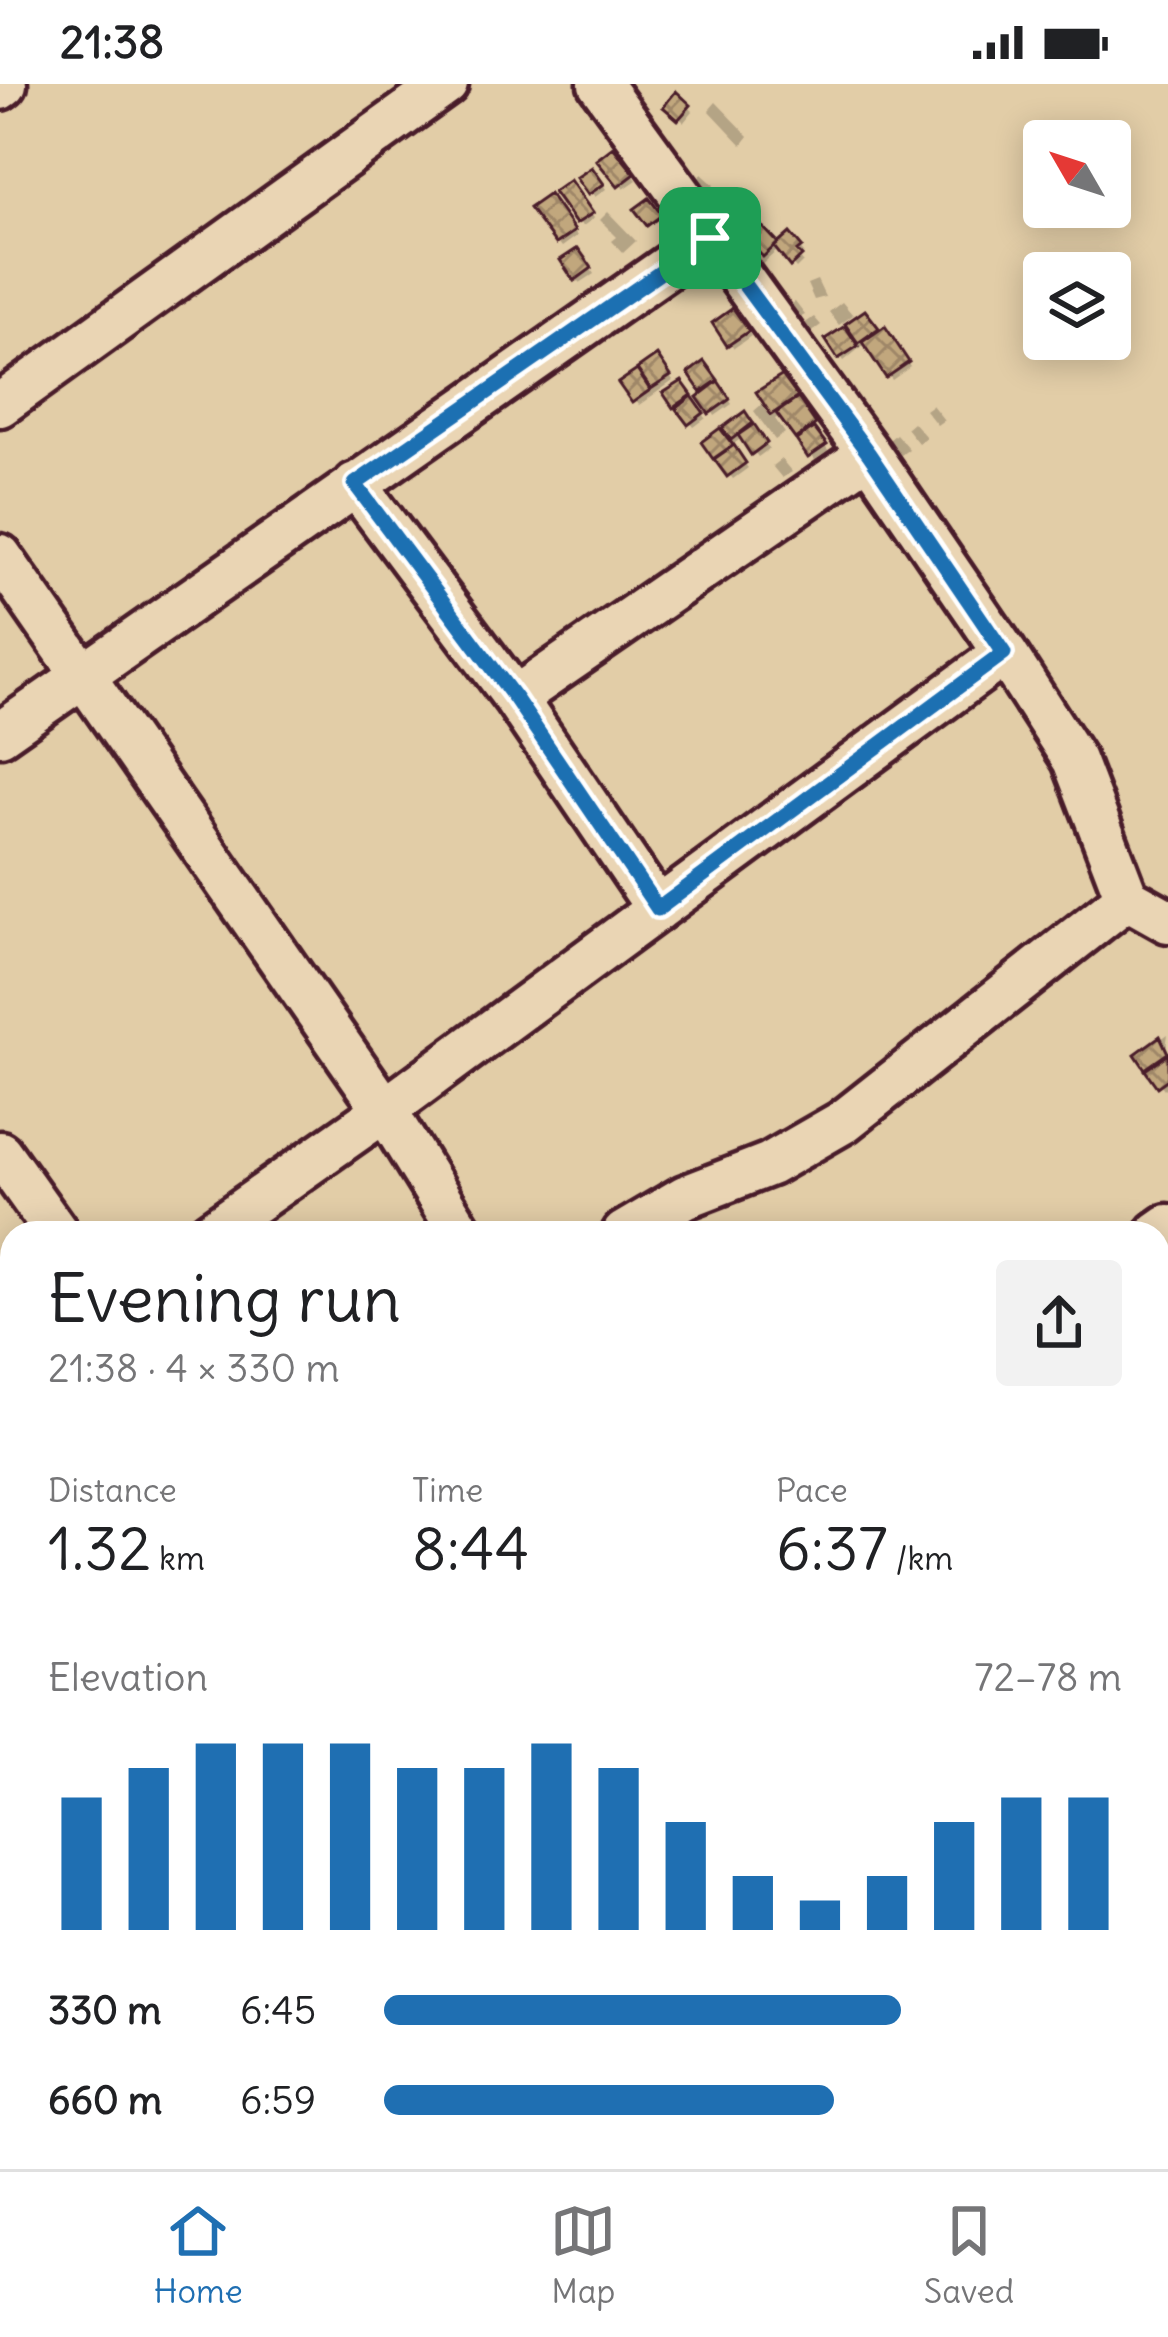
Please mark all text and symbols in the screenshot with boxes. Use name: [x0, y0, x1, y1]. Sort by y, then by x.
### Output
text: 21:38: [60, 14, 164, 70]
north arrow: [1023, 120, 1131, 228]
map controls: [1023, 120, 1131, 360]
pin: [659, 187, 761, 289]
icon: arrive: [677, 205, 743, 271]
button: layers: [1023, 252, 1131, 360]
text: Evening run: [48, 1257, 401, 1340]
button: share: [996, 1260, 1122, 1386]
text: 21:38 · 4 × 330 m: [48, 1344, 340, 1393]
text: Distance: [48, 1469, 177, 1511]
text: Time: [412, 1469, 483, 1511]
text: Pace: [776, 1469, 848, 1511]
text: 1.32: [48, 1511, 151, 1586]
text: 8:44: [412, 1511, 529, 1586]
text: 6:37: [776, 1511, 888, 1586]
text: km: [151, 1537, 205, 1579]
text: /km: [888, 1537, 953, 1579]
text: Elevation: [48, 1653, 208, 1702]
text: 72–78 m: [974, 1653, 1122, 1702]
text: 330 m: [48, 1986, 161, 2035]
text: 6:45: [240, 1986, 316, 2035]
text: 660 m: [48, 2076, 162, 2125]
text: 6:59: [240, 2076, 316, 2125]
tab: Home: [154, 2198, 243, 2312]
tab: Map: [550, 2198, 616, 2312]
tab: Saved: [924, 2198, 1014, 2312]

